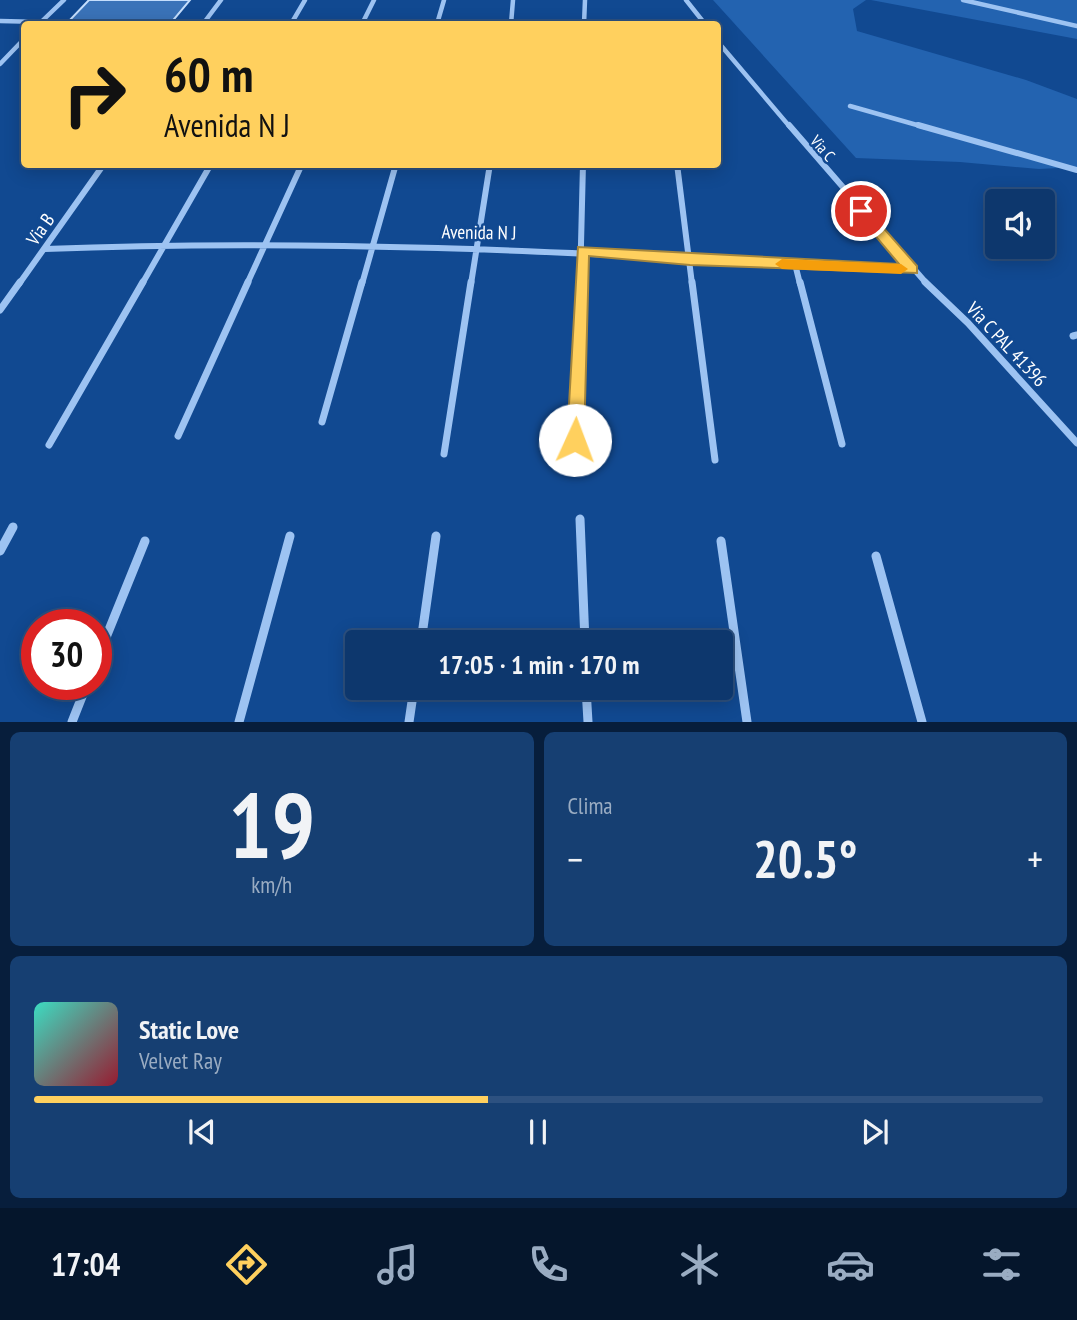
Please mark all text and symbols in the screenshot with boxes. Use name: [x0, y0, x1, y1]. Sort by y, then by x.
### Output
text: 60 m: [164, 42, 253, 106]
icon: right: [49, 49, 140, 140]
text: Avenida N J: [164, 104, 290, 146]
street label: Via C: [806, 130, 840, 165]
pin: [831, 181, 891, 241]
map controls: [985, 189, 1055, 259]
button: sound: [985, 189, 1055, 259]
icon: arrive: [842, 192, 880, 230]
street label: Via B: [20, 208, 59, 250]
street label: Avenida N J: [441, 219, 517, 245]
street label: Via C PAL 41396: [961, 296, 1052, 391]
position arrow: [538, 403, 612, 477]
speed limit sign: 30: [21, 609, 112, 700]
text: 17:05 · 1 min · 170 m: [439, 648, 639, 681]
text: 19: [228, 765, 315, 883]
text: Clima: [568, 791, 613, 820]
text: 20.5°: [753, 825, 858, 892]
text: −: [568, 834, 583, 883]
text: +: [1027, 834, 1043, 883]
text: km/h: [251, 870, 292, 899]
text: Static Love: [139, 1013, 239, 1046]
text: Velvet Ray: [139, 1046, 222, 1075]
icon: previous: [183, 1113, 221, 1151]
icon: pause: [519, 1113, 557, 1151]
icon: next: [856, 1113, 894, 1151]
icon: directions: [222, 1240, 271, 1289]
icon: music: [373, 1240, 422, 1289]
icon: phone: [524, 1240, 573, 1289]
icon: climate: [675, 1240, 724, 1289]
icon: car: [826, 1240, 875, 1289]
icon: filters: [977, 1240, 1026, 1289]
text: 17:04: [51, 1243, 120, 1285]

